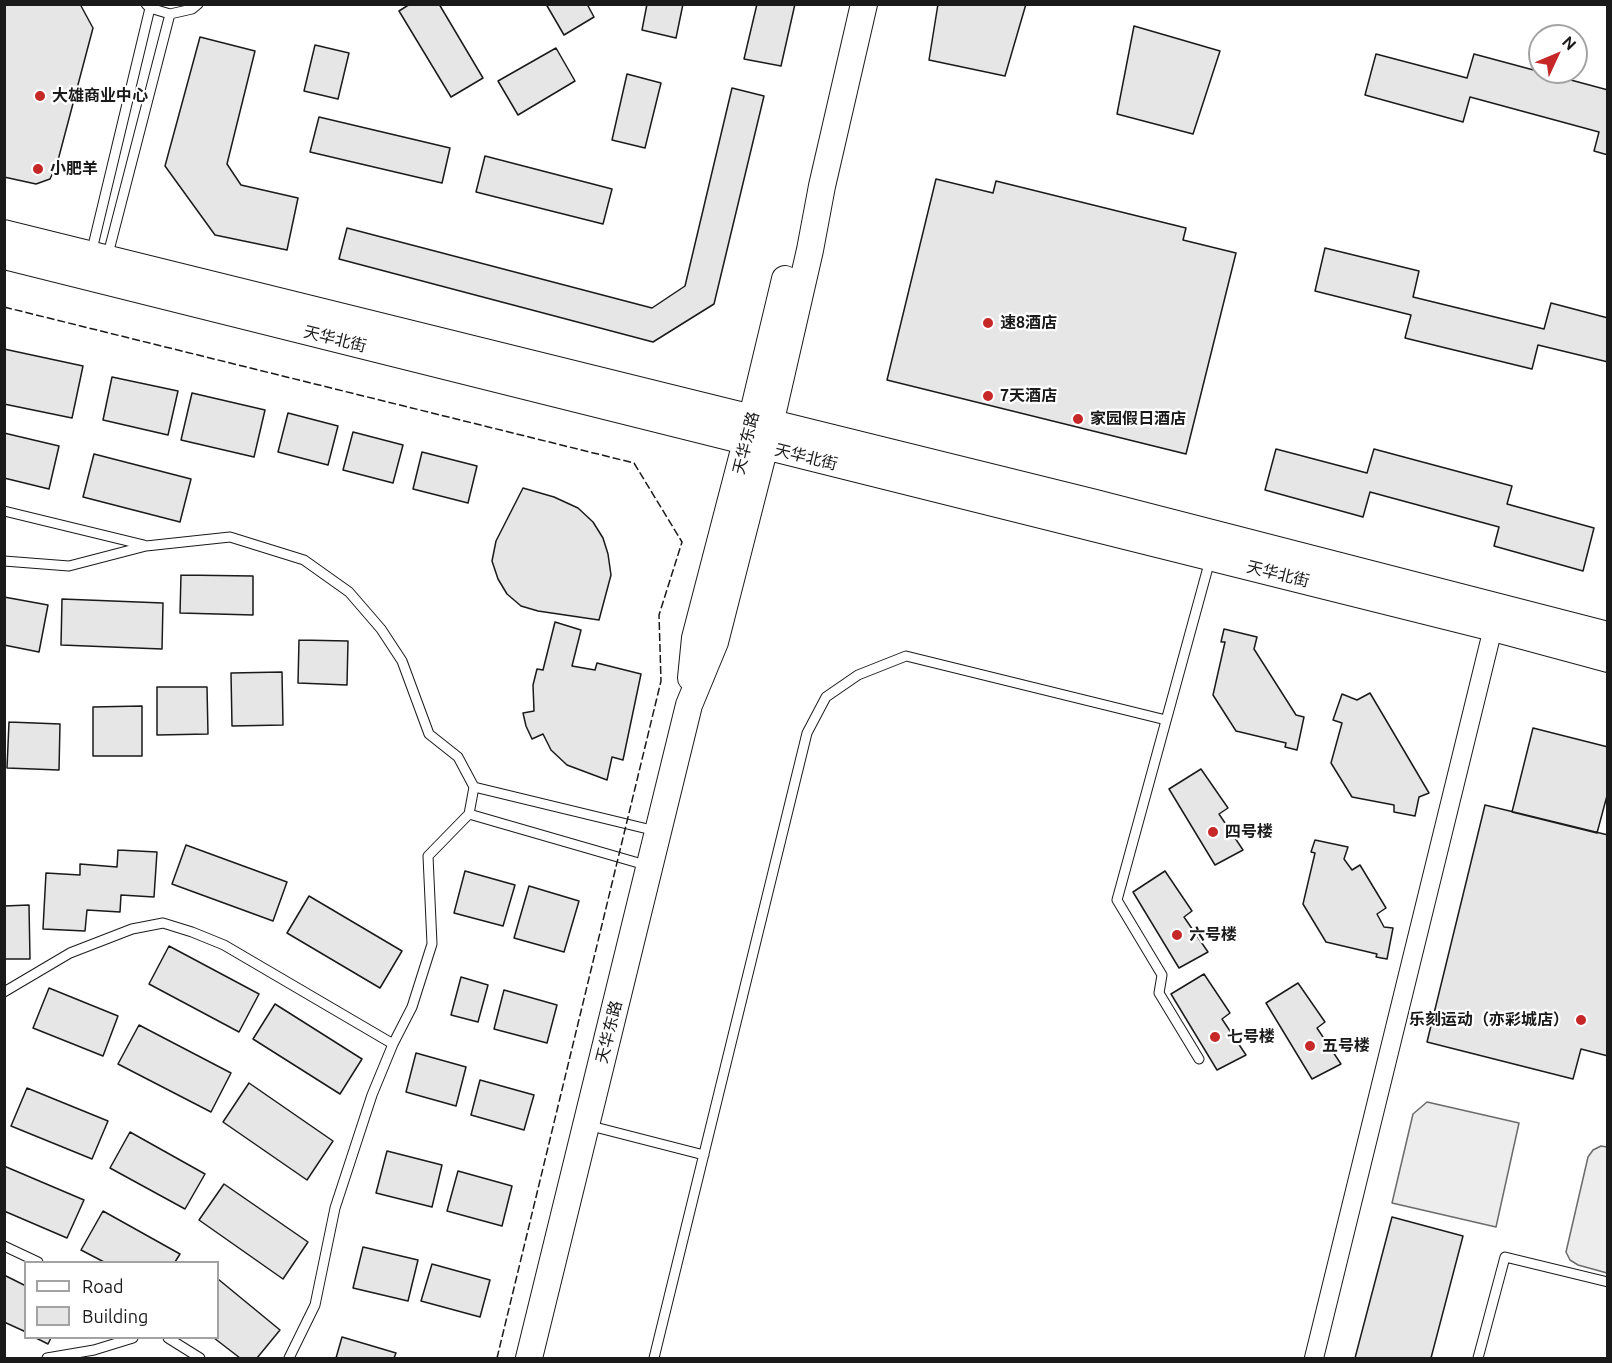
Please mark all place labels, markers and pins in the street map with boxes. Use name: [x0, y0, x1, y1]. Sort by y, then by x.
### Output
place label: 大雄商业中心: [52, 86, 148, 106]
marker: 大雄商业中心: [33, 89, 47, 103]
place label: 小肥羊: [50, 159, 98, 179]
marker: 小肥羊: [31, 162, 45, 176]
place label: 速8酒店: [1000, 313, 1057, 333]
marker: 速8酒店: [981, 316, 995, 330]
place label: 7天酒店: [1000, 386, 1057, 406]
marker: 7天酒店: [981, 389, 995, 403]
place label: 家园假日酒店: [1090, 409, 1186, 429]
marker: 家园假日酒店: [1071, 412, 1085, 426]
place label: 四号楼: [1225, 822, 1273, 842]
marker: 四号楼: [1206, 825, 1220, 839]
place label: 六号楼: [1189, 925, 1237, 945]
marker: 六号楼: [1170, 928, 1184, 942]
place label: 乐刻运动（亦彩城店）: [1409, 1010, 1569, 1030]
marker: 乐刻运动（亦彩城店）: [1574, 1013, 1588, 1027]
place label: 七号楼: [1227, 1027, 1275, 1047]
marker: 七号楼: [1208, 1030, 1222, 1044]
place label: 五号楼: [1322, 1036, 1370, 1056]
marker: 五号楼: [1303, 1039, 1317, 1053]

